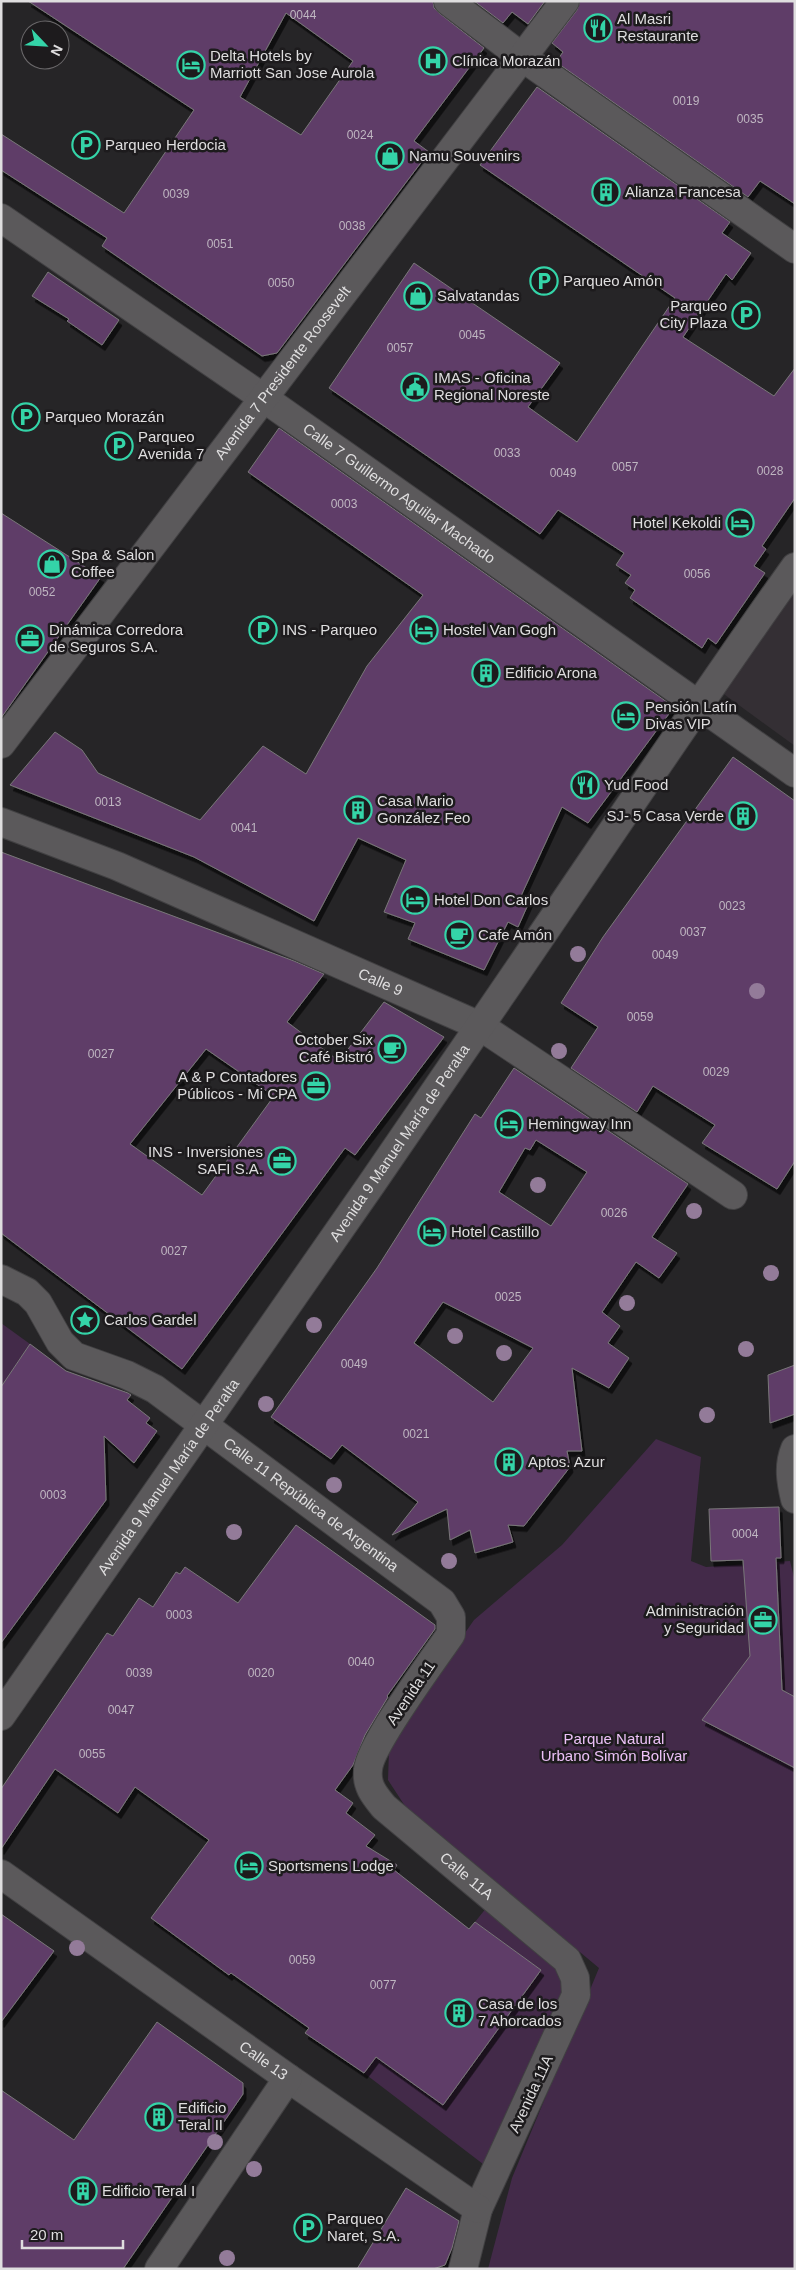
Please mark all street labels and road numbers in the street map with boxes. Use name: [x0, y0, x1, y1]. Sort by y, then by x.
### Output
street label: Avenida 7 Presidente Roosevelt: [211, 282, 354, 463]
street label: Calle 7 Guillermo Aguilar Machado: [300, 420, 499, 567]
street label: Calle 9: [356, 964, 405, 999]
street label: Avenida 9 Manuel María de Peralta: [326, 1040, 473, 1244]
street label: Avenida 9 Manuel María de Peralta: [94, 1375, 243, 1578]
street label: Calle 11 República de Argentina: [221, 1434, 402, 1575]
street label: Avenida 11: [383, 1657, 438, 1728]
street label: Calle 11A: [437, 1849, 497, 1903]
street label: Calle 13: [236, 2037, 291, 2083]
street label: Avenida 11A: [505, 2052, 556, 2135]

